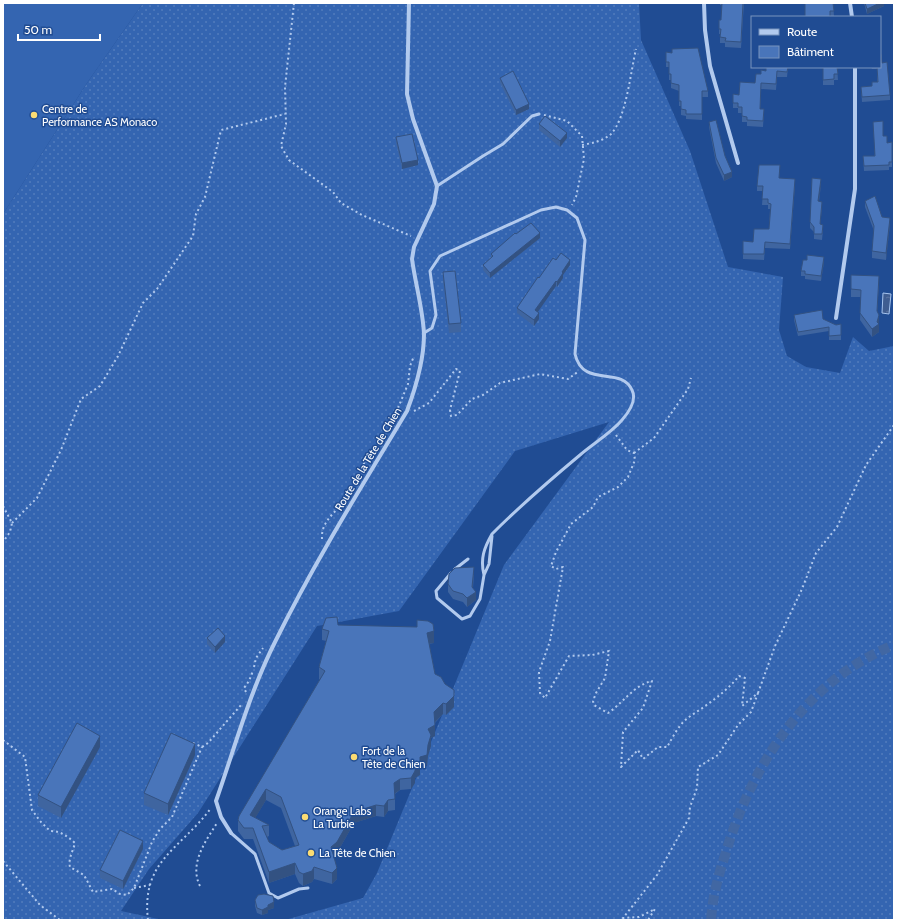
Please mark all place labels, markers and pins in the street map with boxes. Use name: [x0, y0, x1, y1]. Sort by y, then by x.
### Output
place label: Centre de Performance AS Monaco: [42, 102, 157, 129]
marker: Centre de Performance AS Monaco: [29, 110, 39, 120]
place label: Fort de la Tête de Chien: [362, 744, 425, 771]
marker: Fort de la Tête de Chien: [349, 752, 359, 762]
place label: Orange Labs La Turbie: [313, 804, 372, 831]
marker: Orange Labs La Turbie: [300, 812, 310, 822]
place label: La Tête de Chien: [319, 846, 396, 860]
marker: La Tête de Chien: [306, 848, 316, 858]

